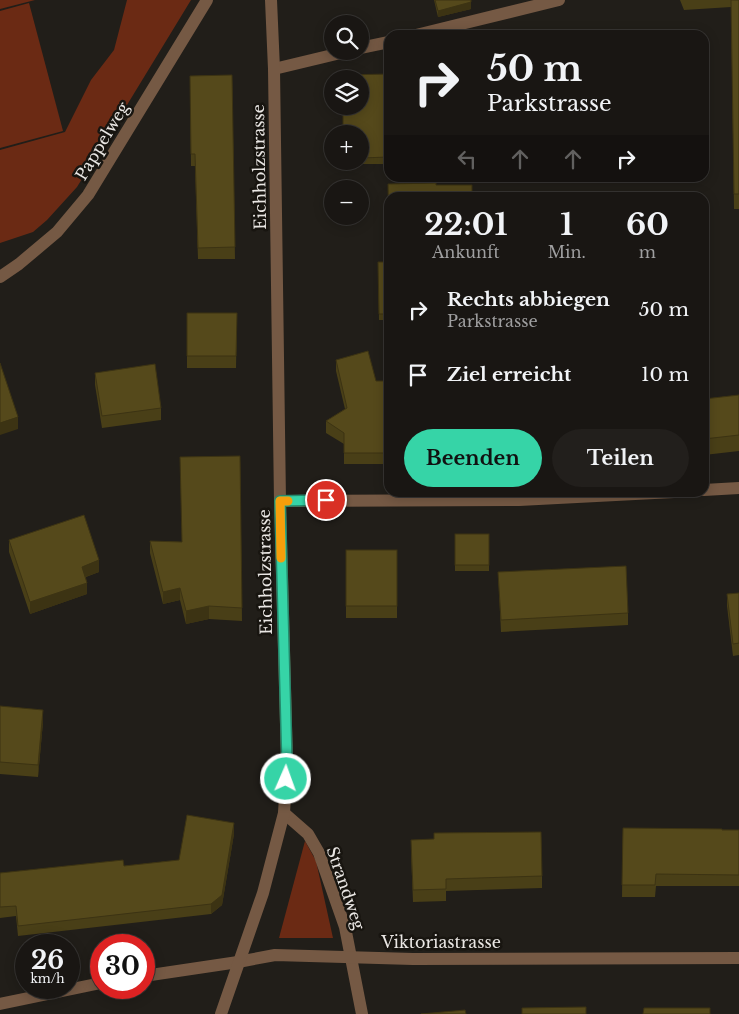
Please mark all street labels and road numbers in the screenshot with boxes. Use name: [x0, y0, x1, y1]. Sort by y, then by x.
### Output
street label: Pappelweg: [71, 98, 133, 184]
street label: Eichholzstrasse: [248, 104, 270, 230]
street label: Eichholzstrasse: [254, 509, 276, 635]
street label: Strandweg: [322, 844, 370, 933]
street label: Viktoriastrasse: [380, 932, 501, 952]

